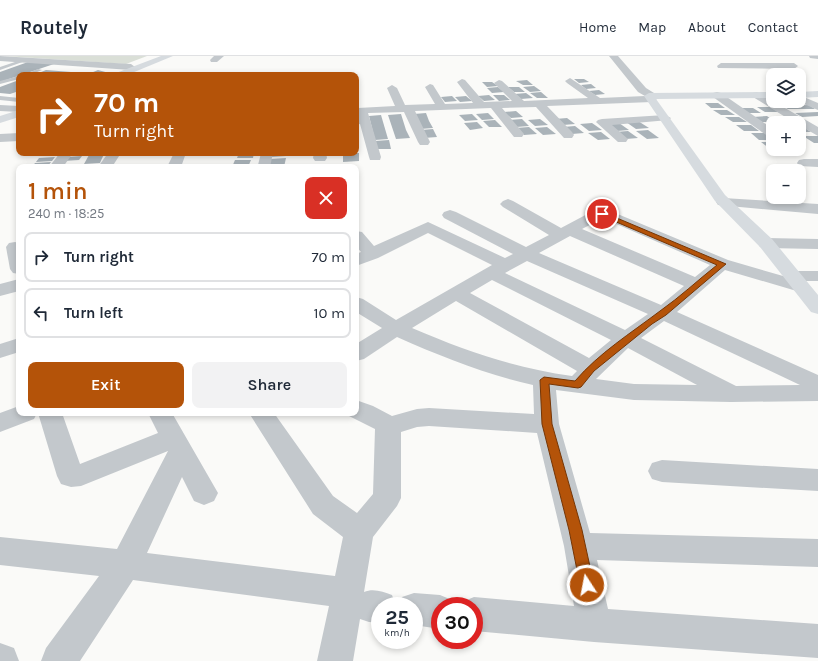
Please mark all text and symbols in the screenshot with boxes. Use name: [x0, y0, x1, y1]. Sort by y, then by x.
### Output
text: Routely: [20, 17, 88, 39]
text: Home: [579, 19, 616, 36]
text: Map: [638, 19, 666, 36]
text: About: [688, 19, 726, 36]
text: Contact: [748, 19, 798, 36]
map controls: [766, 68, 806, 204]
button: layers: [766, 68, 806, 108]
text: 70 m: [94, 86, 159, 119]
icon: right: [28, 88, 80, 140]
button: +: [766, 116, 806, 156]
text: Turn right: [94, 120, 174, 142]
button: −: [766, 164, 806, 204]
text: 1 min: [28, 177, 88, 205]
button: close: [305, 177, 347, 219]
pin: [585, 197, 619, 231]
icon: arrive: [591, 203, 613, 225]
text: 240 m · 18:25: [28, 206, 104, 221]
icon: right: [30, 246, 52, 268]
text: Turn right: [64, 248, 134, 266]
text: 70 m: [311, 248, 345, 266]
icon: left: [30, 302, 52, 324]
text: Turn left: [64, 304, 123, 322]
text: 10 m: [314, 304, 345, 322]
button: Exit: [28, 362, 184, 408]
button: Share: [192, 362, 347, 408]
position arrow: [566, 564, 608, 606]
speed limit sign: 30: [431, 597, 483, 649]
text: 25: [385, 606, 409, 629]
text: km/h: [384, 627, 410, 639]

